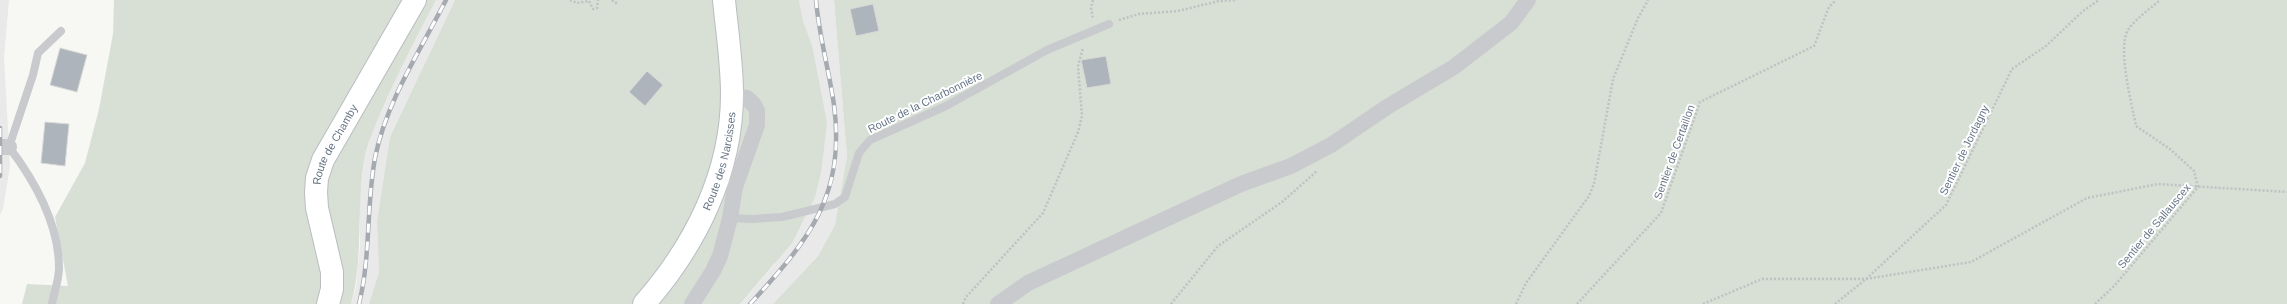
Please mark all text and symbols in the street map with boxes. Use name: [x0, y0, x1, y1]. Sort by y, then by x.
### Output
street label: Route de la Charbonnière: [866, 69, 984, 135]
street label: Route de Chamby: [311, 102, 360, 185]
street label: Sentier de Certaillon: [1651, 103, 1697, 201]
street label: Sentier de Jordagny: [1937, 103, 1991, 197]
street label: Route des Narcisses: [700, 111, 737, 212]
street label: Sentier de Sallauscex: [2115, 181, 2193, 271]

